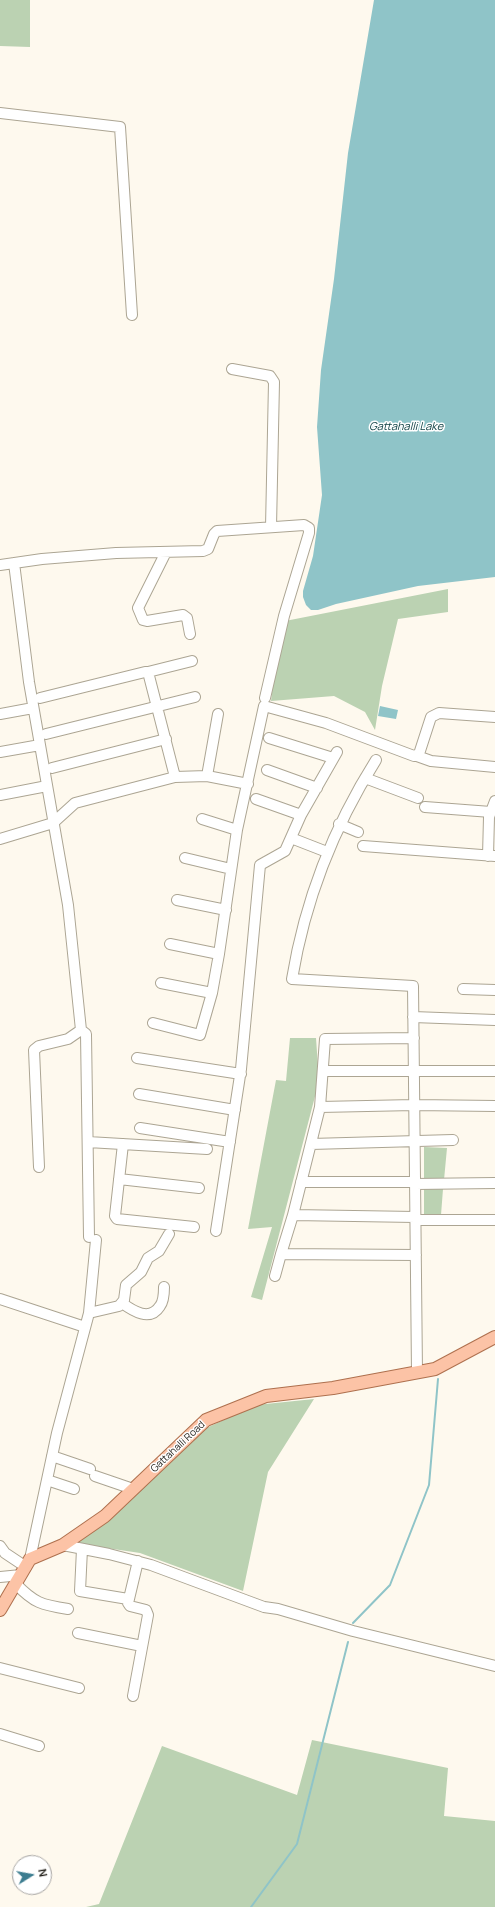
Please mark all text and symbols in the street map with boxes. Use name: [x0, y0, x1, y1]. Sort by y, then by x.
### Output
water label: Gattahalli Lake: [369, 420, 443, 434]
street label: Gattahalli Road: [148, 1419, 208, 1475]
north arrow: [12, 1855, 52, 1895]
text: N: [35, 1867, 51, 1878]

